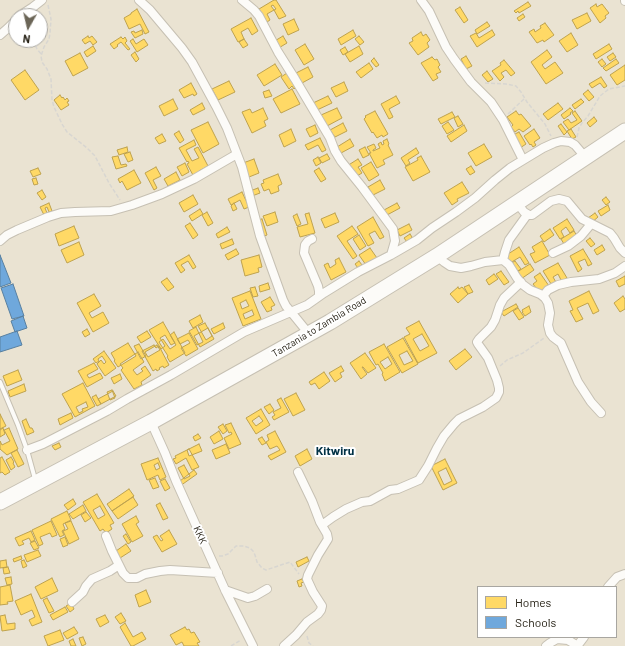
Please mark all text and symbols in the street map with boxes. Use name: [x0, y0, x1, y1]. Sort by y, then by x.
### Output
north arrow: [8, 8, 48, 48]
text: N: [22, 32, 31, 46]
street label: Tanzania to Zambia Road: [270, 294, 368, 360]
district label: Kitwiru: [316, 444, 354, 458]
street label: KKK: [191, 524, 209, 546]
legend: [477, 586, 617, 638]
text: Homes: [515, 595, 551, 609]
text: Schools: [515, 615, 556, 629]

